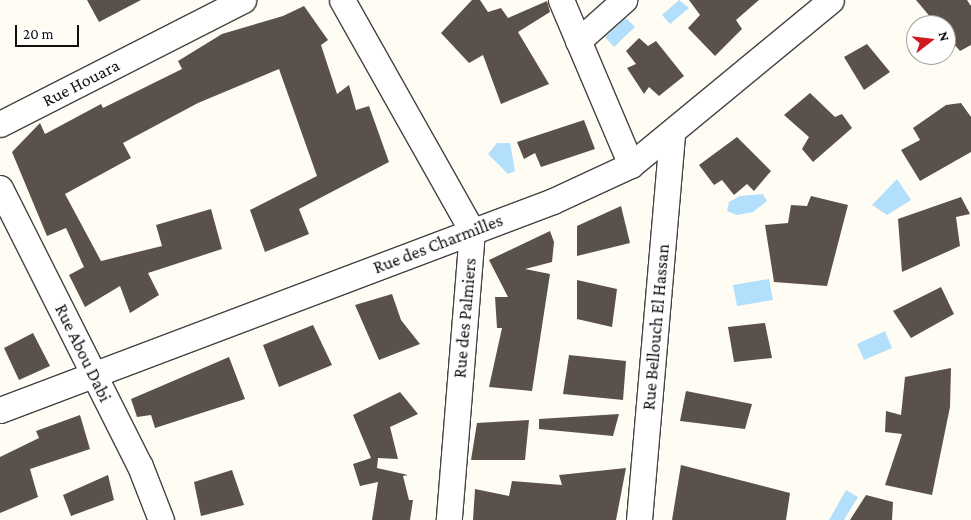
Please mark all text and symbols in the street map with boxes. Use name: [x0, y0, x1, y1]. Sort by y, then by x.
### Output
scale bar: [18, 15, 81, 47]
north arrow: [906, 15, 956, 65]
text: 20 m: [23, 26, 54, 42]
text: N: [935, 29, 953, 43]
street label: Rue Houara: [39, 54, 123, 112]
street label: Rue des Charmilles: [370, 209, 506, 279]
street label: Rue Bellouch El Hassan: [638, 243, 674, 411]
street label: Rue des Palmiers: [449, 257, 481, 379]
street label: Rue Abou Dabi: [50, 301, 116, 405]

